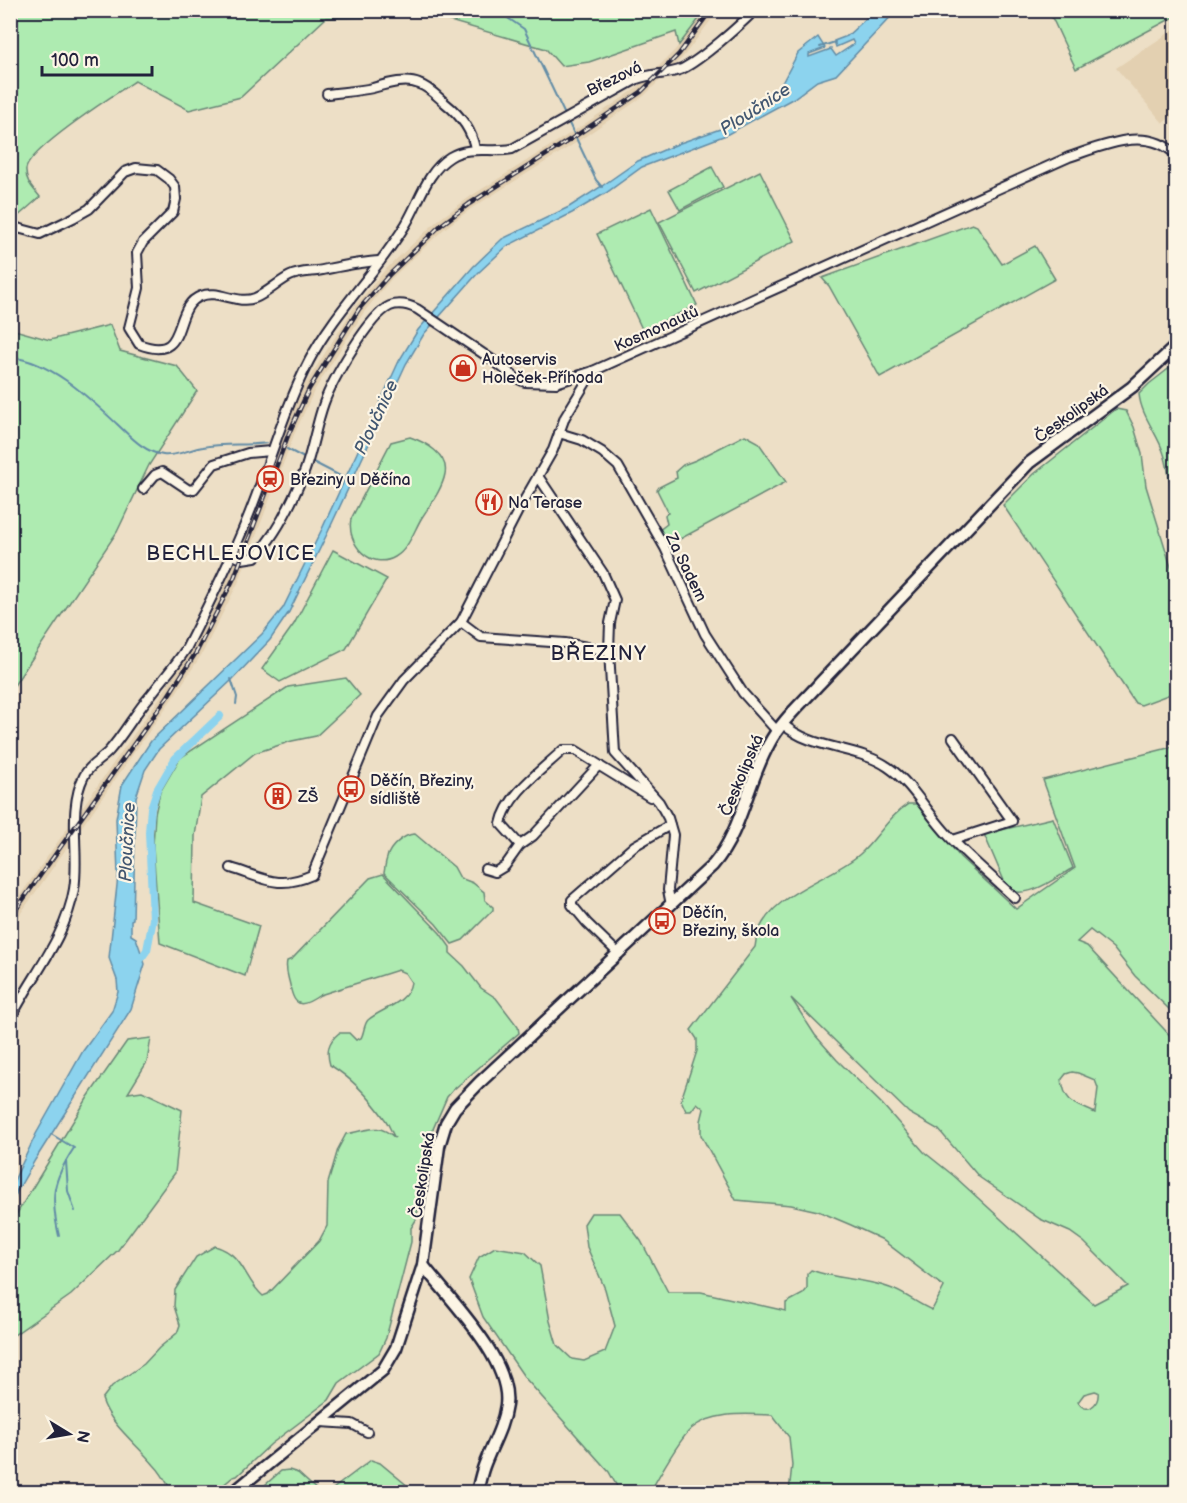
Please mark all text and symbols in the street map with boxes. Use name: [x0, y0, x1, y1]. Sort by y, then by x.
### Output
scale bar: [42, 39, 152, 77]
text: 100 m: [51, 50, 99, 71]
street label: Březová: [584, 58, 645, 101]
water label: Ploučnice: [716, 79, 794, 140]
street label: Kosmonautů: [612, 302, 702, 356]
place label: Autoservis Holeček-Příhoda: [482, 351, 603, 388]
shop icon: Autoservis Holeček-Příhoda: [448, 353, 478, 383]
water label: Ploučnice: [350, 377, 403, 458]
street label: Českolipská: [1030, 379, 1112, 447]
station icon: Březiny u Děčína: [255, 464, 285, 494]
place label: Březiny u Děčína: [290, 471, 411, 490]
restaurant icon: Na Terase: [474, 487, 504, 517]
place label: Na Terase: [508, 494, 583, 513]
street label: Za Sadem: [661, 530, 710, 605]
district label: BECHLEJOVICE: [146, 542, 316, 566]
district label: BŘEZINY: [551, 641, 647, 666]
street label: Českolipská: [715, 731, 768, 819]
place label: Děčín, Březiny, sídliště: [370, 772, 474, 809]
bus stop icon: Děčín, Březiny, sídliště: [336, 774, 366, 804]
building icon: ZŠ: [263, 781, 293, 811]
place label: ZŠ: [297, 786, 319, 807]
water label: Ploučnice: [115, 802, 140, 882]
place label: Děčín, Březiny, škola: [682, 904, 779, 941]
bus stop icon: Děčín, Březiny, škola: [647, 906, 677, 936]
street label: Českolipská: [405, 1131, 440, 1219]
north arrow: [39, 1404, 99, 1464]
text: N: [72, 1429, 93, 1444]

